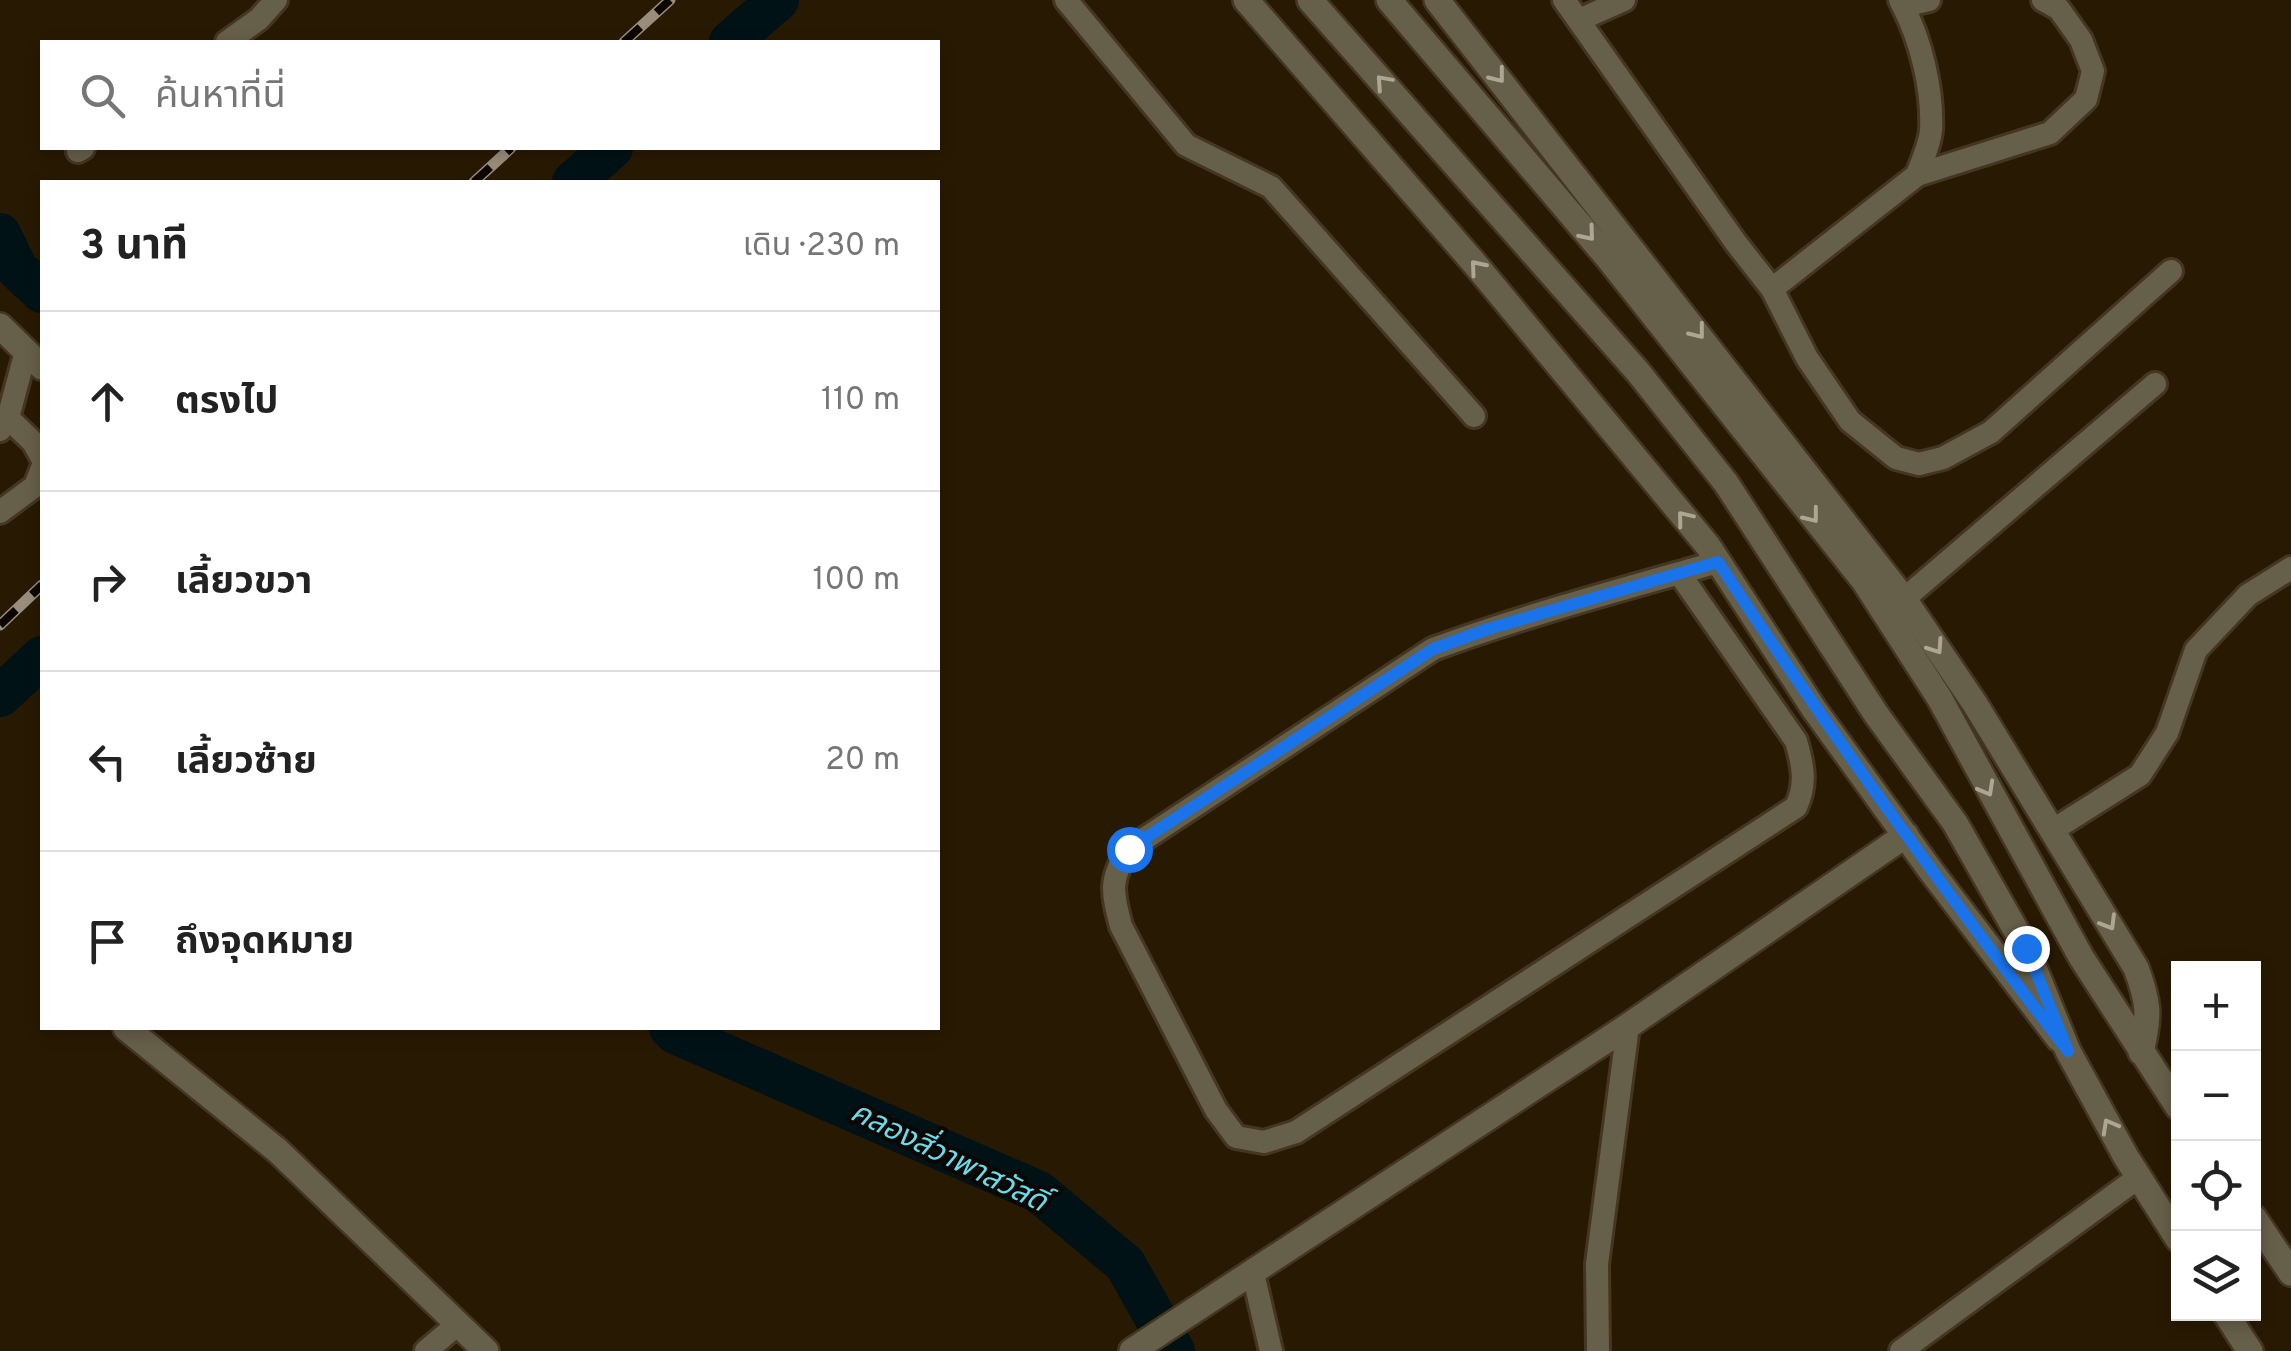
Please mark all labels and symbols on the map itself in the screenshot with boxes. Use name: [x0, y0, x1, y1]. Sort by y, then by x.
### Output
one-way arrow: [1486, 65, 1503, 83]
one-way arrow: [1377, 76, 1395, 94]
one-way arrow: [1576, 223, 1594, 241]
one-way arrow: [1471, 260, 1489, 279]
one-way arrow: [1687, 321, 1704, 339]
one-way arrow: [1800, 504, 1818, 522]
one-way arrow: [1678, 511, 1696, 529]
one-way arrow: [1924, 637, 1943, 655]
one-way arrow: [1975, 778, 1994, 796]
route start: [1107, 827, 1153, 873]
one-way arrow: [2097, 912, 2116, 930]
route end: [2004, 926, 2050, 972]
water label: คลองสี่วาพาสวัสดิ์: [844, 1090, 1061, 1225]
one-way arrow: [2102, 1119, 2121, 1137]

